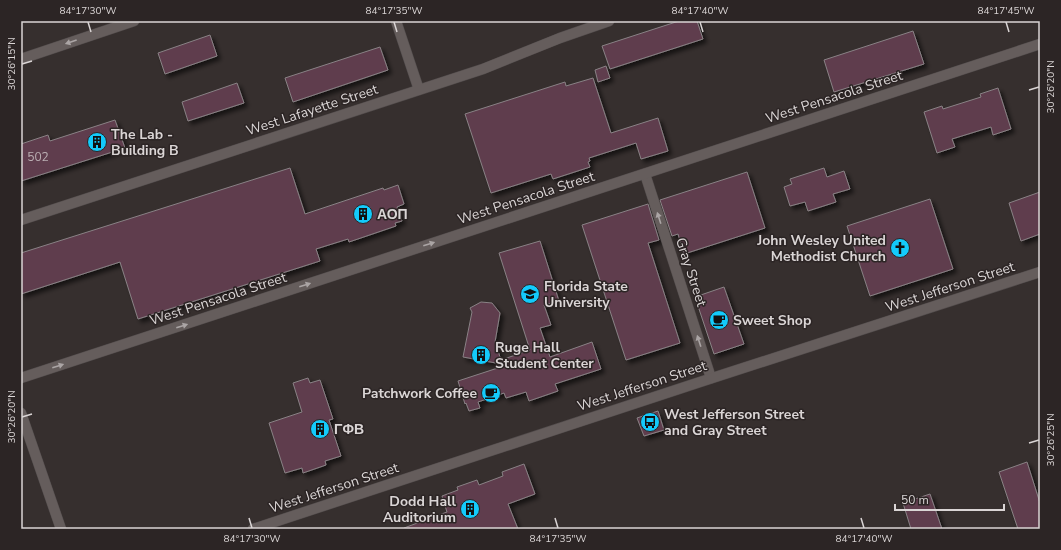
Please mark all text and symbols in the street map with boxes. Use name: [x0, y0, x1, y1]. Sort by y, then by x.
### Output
text: 84°17'30"W: [60, 4, 116, 18]
text: 84°17'35"W: [366, 4, 422, 18]
text: 84°17'40"W: [672, 4, 728, 18]
text: 84°17'45"W: [978, 4, 1034, 18]
text: 30°26'15"N: [5, 37, 19, 91]
one-way arrow: [64, 40, 76, 46]
text: 30°26'20"N: [1044, 60, 1058, 114]
street label: West Pensacola Street: [763, 66, 905, 128]
street label: West Lafayette Street: [244, 80, 380, 140]
place label: The Lab - Building B: [111, 125, 179, 160]
building icon: The Lab - Building B: [86, 131, 108, 153]
house number: 502: [27, 149, 49, 165]
street label: West Pensacola Street: [455, 167, 597, 229]
building icon: ΑΟΠ: [352, 203, 374, 225]
place label: ΑΟΠ: [377, 205, 408, 224]
one-way arrow: [656, 211, 662, 223]
place label: John Wesley United Methodist Church: [756, 231, 886, 266]
street label: Gray Street: [671, 235, 711, 309]
church icon: John Wesley United Methodist Church: [889, 237, 911, 259]
one-way arrow: [423, 241, 435, 247]
street label: West Jefferson Street: [883, 257, 1017, 317]
street label: West Pensacola Street: [147, 268, 289, 330]
place label: Florida State University: [544, 277, 628, 312]
one-way arrow: [299, 282, 311, 288]
school or university icon: Florida State University: [519, 283, 541, 305]
cafe icon: Sweet Shop: [708, 309, 730, 331]
place label: Sweet Shop: [733, 311, 811, 330]
one-way arrow: [176, 322, 188, 328]
one-way arrow: [696, 335, 702, 347]
place label: Ruge Hall Student Center: [495, 338, 594, 373]
building icon: Ruge Hall Student Center: [470, 344, 492, 366]
street label: West Jefferson Street: [575, 356, 709, 416]
one-way arrow: [52, 363, 64, 369]
cafe icon: Patchwork Coffee: [480, 382, 502, 404]
place label: Patchwork Coffee: [362, 384, 477, 403]
text: 30°26'20"N: [5, 390, 19, 444]
place label: West Jefferson Street and Gray Street: [664, 405, 805, 440]
bus stop icon: West Jefferson Street and Gray Street: [639, 411, 661, 433]
text: 30°26'25"N: [1044, 413, 1058, 467]
building icon: ΓΦΒ: [309, 418, 331, 440]
place label: ΓΦΒ: [334, 420, 364, 439]
street label: West Jefferson Street: [267, 458, 401, 518]
scale bar: [895, 486, 1004, 512]
place label: Dodd Hall Auditorium: [383, 492, 457, 527]
text: 50 m: [901, 492, 929, 508]
building icon: Dodd Hall Auditorium: [459, 498, 481, 520]
text: 84°17'30"W: [224, 532, 280, 546]
text: 84°17'35"W: [530, 532, 586, 546]
text: 84°17'40"W: [836, 532, 892, 546]

